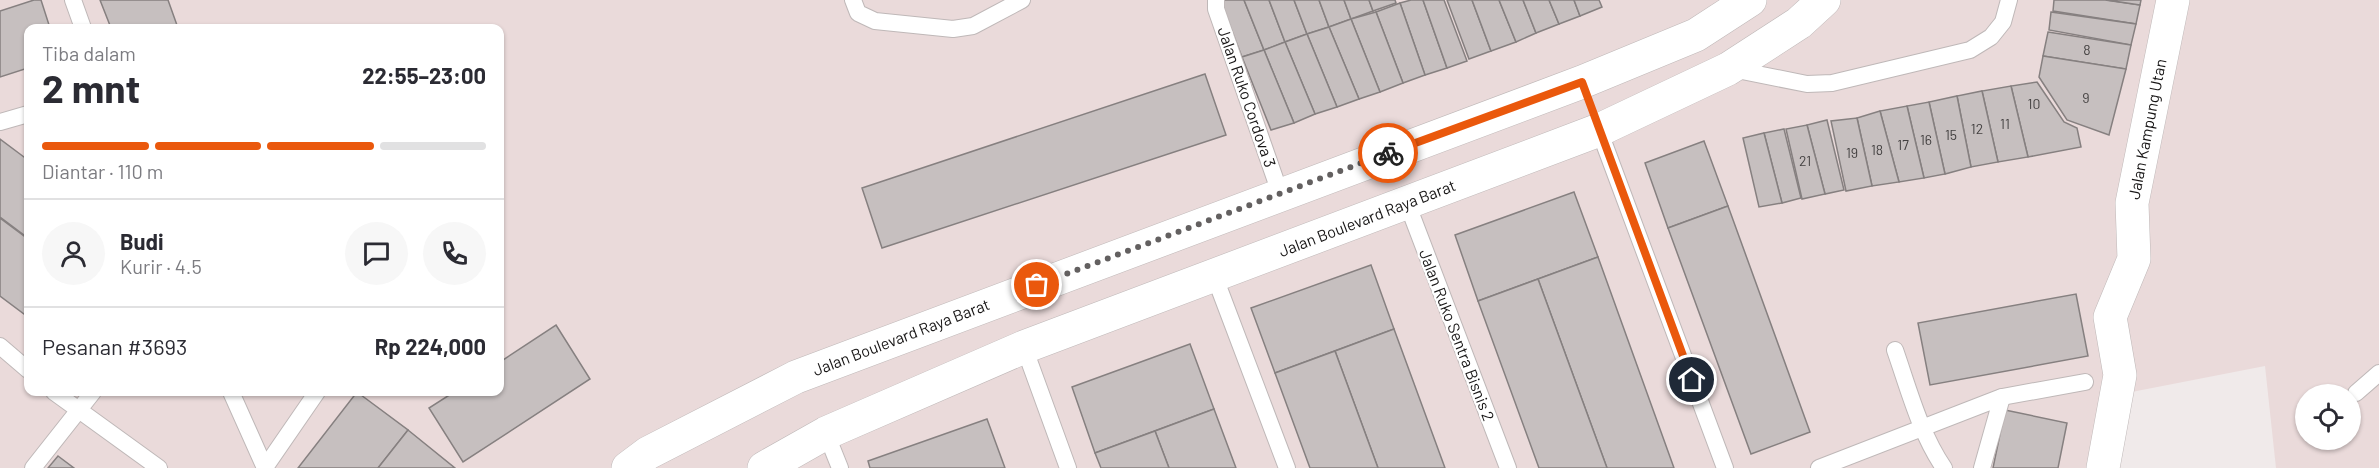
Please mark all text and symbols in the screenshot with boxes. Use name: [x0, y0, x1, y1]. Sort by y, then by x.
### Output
street label: Jalan Ruko Cordova 3: [1214, 24, 1280, 170]
text: Tiba dalam: [42, 41, 136, 65]
house number: 8: [2083, 41, 2091, 58]
street label: Jalan Kampung Utan: [2124, 57, 2169, 201]
text: 22:55–23:00: [362, 62, 486, 88]
text: 2 mnt: [42, 64, 140, 111]
house number: 9: [2082, 89, 2090, 106]
house number: 10: [2028, 95, 2040, 112]
house number: 11: [2000, 115, 2010, 132]
house number: 12: [1971, 120, 1983, 137]
courier: [1358, 123, 1418, 183]
house number: 15: [1945, 126, 1957, 143]
house number: 16: [1920, 131, 1932, 148]
house number: 17: [1897, 136, 1909, 153]
icon: bike: [1372, 137, 1405, 170]
house number: 18: [1871, 141, 1883, 158]
house number: 19: [1846, 144, 1858, 161]
house number: 21: [1799, 152, 1811, 169]
text: Diantar · 110 m: [42, 159, 163, 183]
street label: Jalan Boulevard Raya Barat: [1276, 175, 1458, 260]
button: person: [42, 222, 105, 285]
button: chat: [345, 222, 408, 285]
button: phone: [423, 222, 486, 285]
text: Budi: [120, 228, 164, 254]
street label: Jalan Ruko Sentra Bisnis 2: [1416, 246, 1499, 423]
text: Kurir · 4.5: [120, 254, 202, 278]
pin: [1011, 259, 1062, 310]
icon: bag: [1020, 268, 1053, 301]
street label: Jalan Boulevard Raya Barat: [810, 294, 992, 379]
text: Pesanan #3693: [42, 333, 187, 359]
text: Rp 224,000: [375, 333, 486, 359]
pin: [1666, 354, 1717, 405]
icon: home: [1675, 363, 1708, 396]
map controls: [2295, 384, 2361, 450]
button: locate: [2295, 384, 2361, 450]

